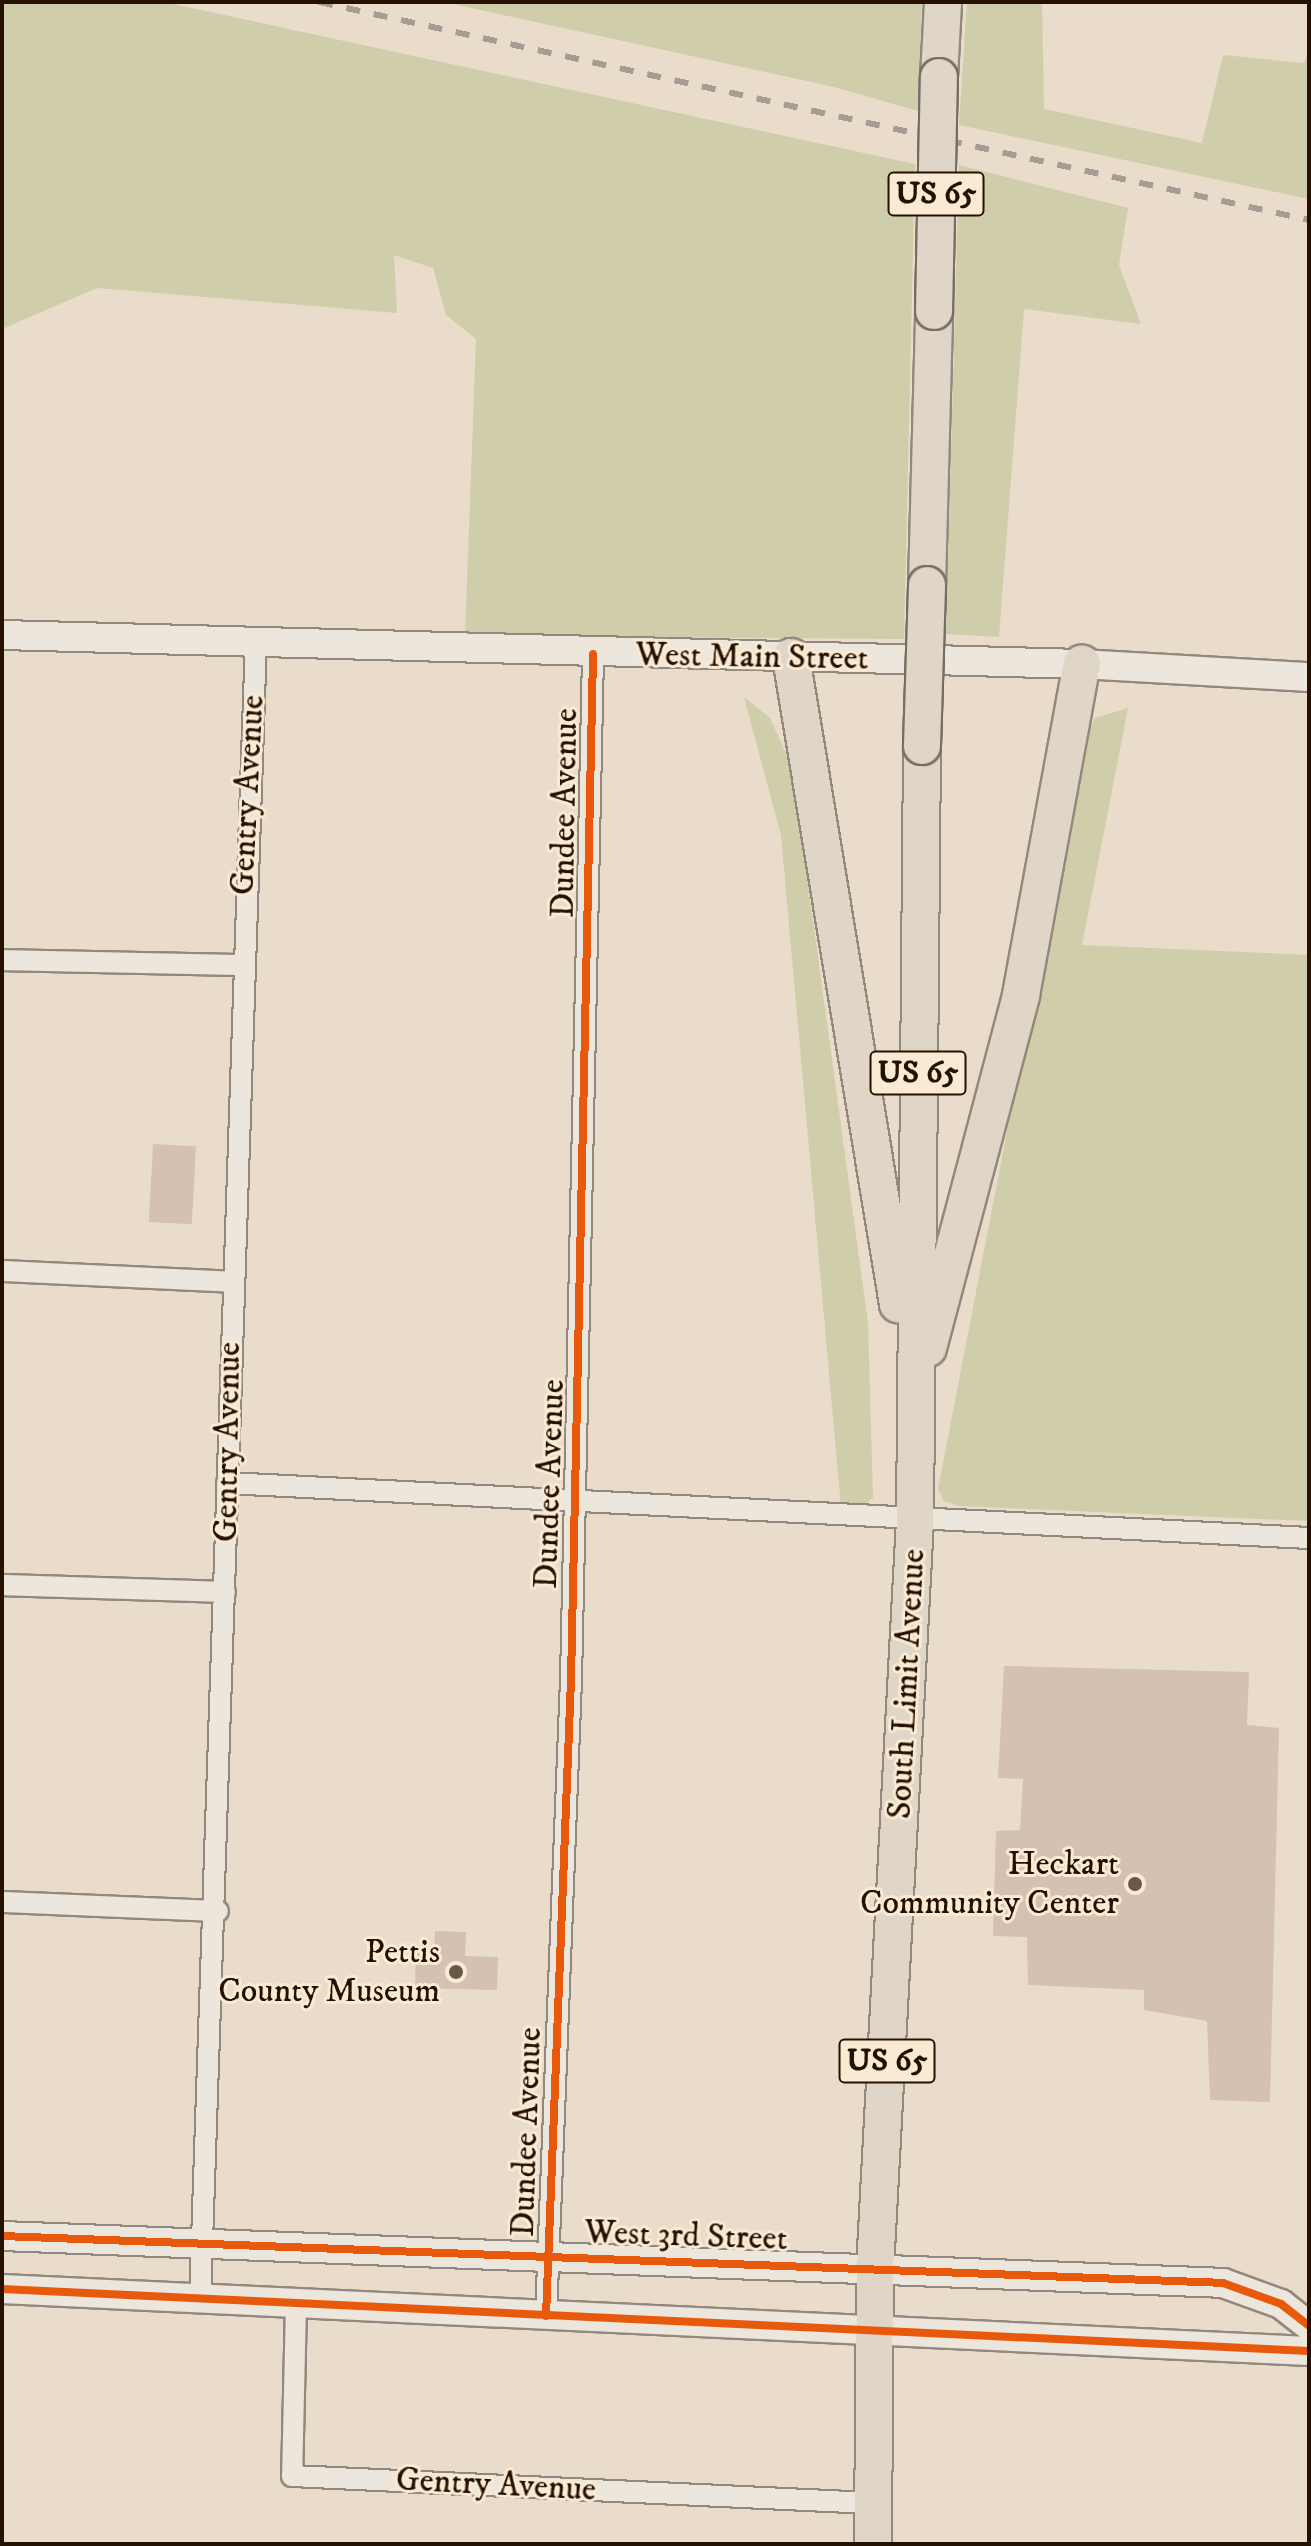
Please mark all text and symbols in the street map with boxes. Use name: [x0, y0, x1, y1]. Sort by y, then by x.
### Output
road number: US 65: [886, 166, 986, 222]
street label: West Main Street: [635, 635, 869, 679]
street label: Gentry Avenue: [222, 694, 274, 896]
street label: Dundee Avenue: [543, 708, 587, 918]
road number: US 65: [868, 1045, 968, 1101]
street label: Gentry Avenue: [206, 1341, 250, 1543]
street label: Dundee Avenue: [526, 1378, 574, 1590]
street label: South Limit Avenue: [880, 1548, 934, 1820]
place label: Heckart Community Center: [860, 1844, 1119, 1924]
marker: Heckart Community Center: [1126, 1875, 1144, 1893]
place label: Pettis County Museum: [218, 1932, 440, 2012]
marker: Pettis County Museum: [447, 1963, 465, 1981]
street label: Dundee Avenue: [503, 2026, 551, 2238]
road number: US 65: [837, 2033, 937, 2089]
street label: West 3rd Street: [584, 2212, 788, 2260]
street label: Gentry Avenue: [395, 2459, 597, 2511]

